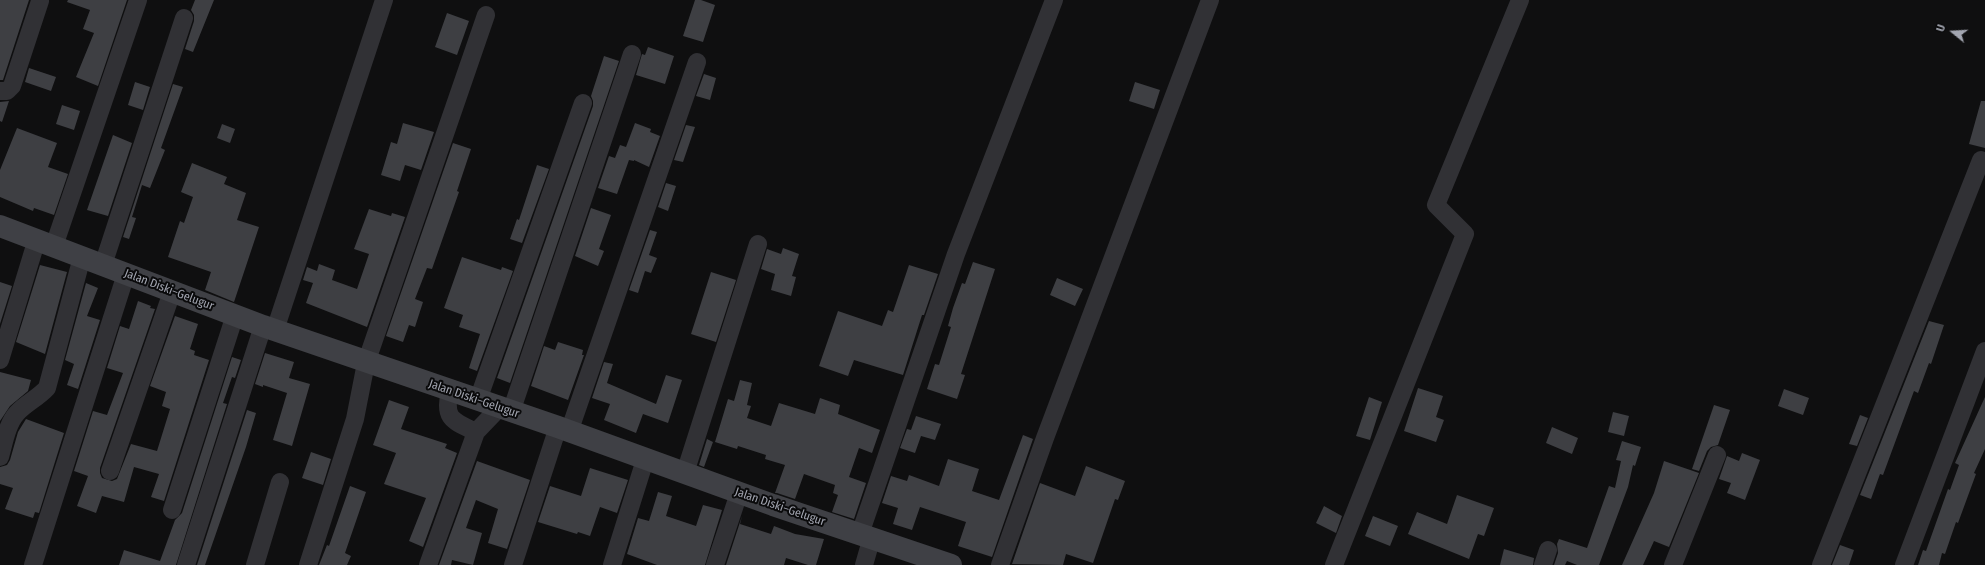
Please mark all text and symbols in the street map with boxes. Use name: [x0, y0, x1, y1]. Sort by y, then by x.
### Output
north arrow: [1933, 12, 1973, 52]
text: U: [1934, 23, 1948, 33]
street label: Jalan Diski–Gelugur: [122, 266, 216, 314]
street label: Jalan Diski–Gelugur: [427, 377, 521, 421]
street label: Jalan Diski–Gelugur: [733, 485, 827, 529]

